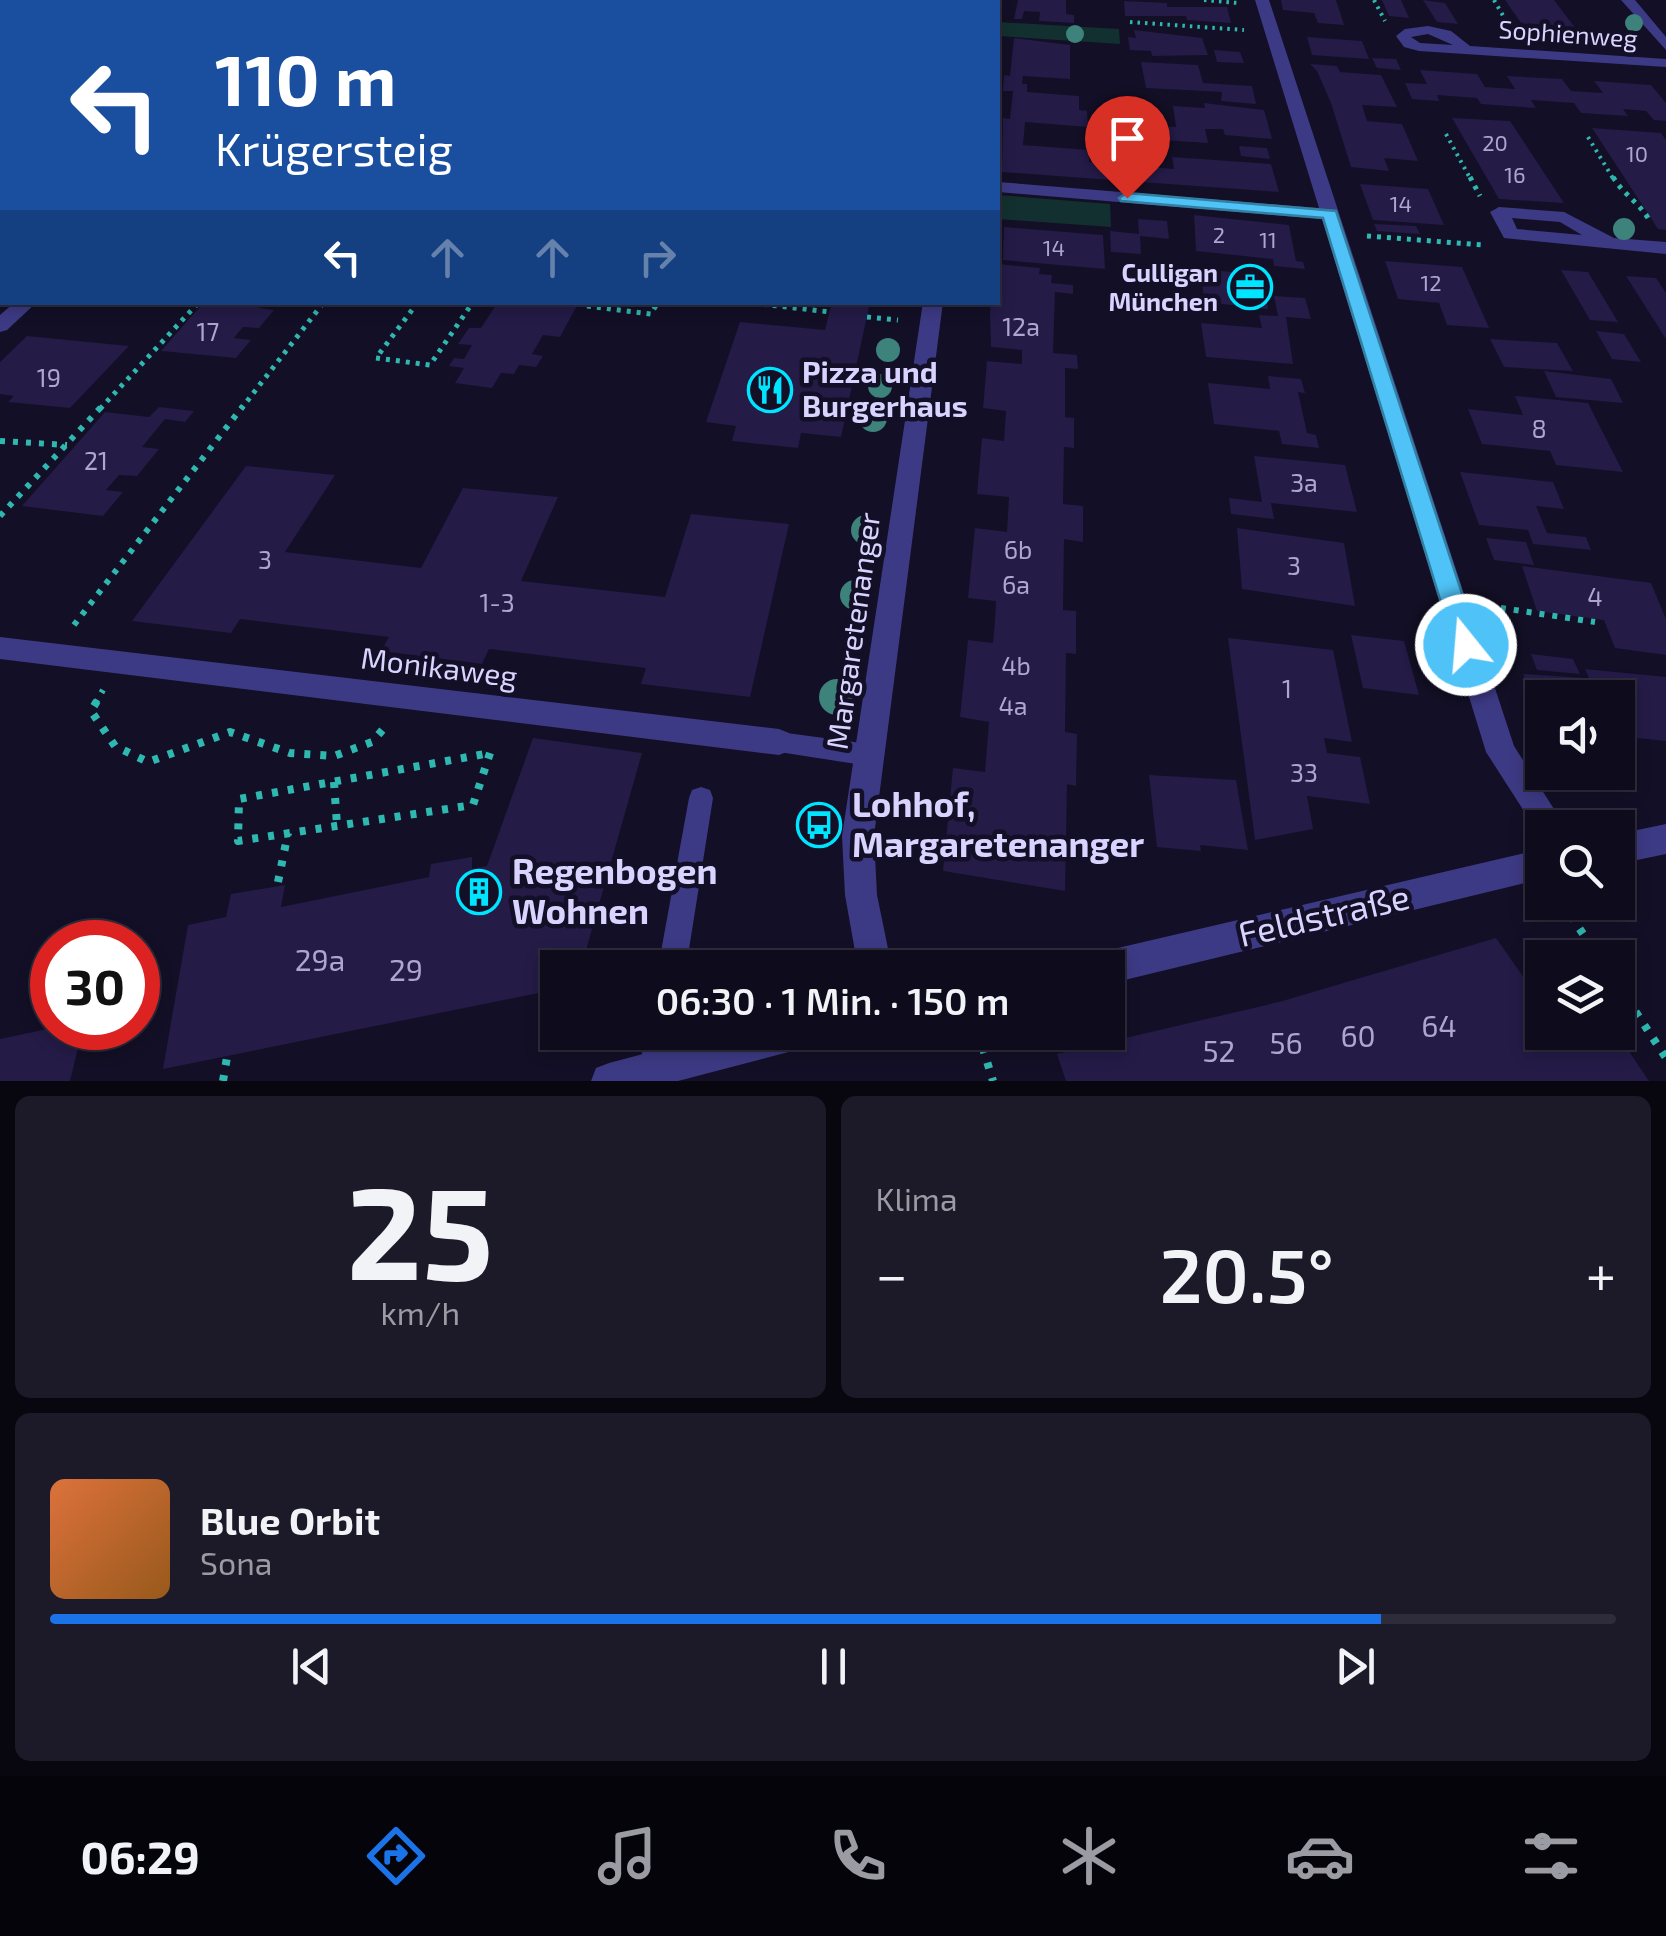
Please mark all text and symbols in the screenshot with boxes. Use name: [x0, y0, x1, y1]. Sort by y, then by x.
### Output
street label: Sophienweg: [1498, 13, 1639, 53]
text: 110 m: [215, 36, 396, 120]
icon: left: [50, 40, 180, 170]
pin: [1085, 96, 1170, 199]
icon: arrive: [1100, 111, 1155, 166]
text: Krügersteig: [215, 121, 453, 175]
house number: 20: [1482, 129, 1508, 155]
house number: 10: [1626, 140, 1648, 166]
house number: 16: [1504, 161, 1526, 187]
house number: 14: [1390, 190, 1412, 216]
house number: 2: [1213, 221, 1225, 247]
house number: 11: [1259, 226, 1277, 252]
icon: left: [315, 230, 370, 285]
icon: ahead: [420, 230, 475, 285]
icon: ahead: [525, 230, 580, 285]
icon: right: [630, 230, 685, 285]
house number: 14: [1043, 234, 1065, 260]
place label: Culligan München: [1108, 257, 1218, 316]
office icon: Culligan München: [1227, 264, 1273, 310]
house number: 12: [1420, 269, 1442, 295]
house number: 12a: [1002, 311, 1040, 341]
house number: 17: [197, 316, 220, 346]
place label: Pizza und Burgerhaus: [802, 353, 968, 423]
house number: 19: [37, 362, 61, 392]
restaurant icon: Pizza und Burgerhaus: [747, 367, 793, 413]
house number: 8: [1531, 413, 1547, 443]
house number: 21: [84, 445, 108, 475]
house number: 3a: [1290, 467, 1318, 497]
street label: Margaretenanger: [818, 510, 886, 752]
house number: 6b: [1004, 534, 1032, 564]
house number: 3: [258, 544, 272, 574]
house number: 3: [1287, 550, 1301, 580]
house number: 6a: [1002, 569, 1030, 599]
house number: 4: [1587, 581, 1603, 611]
house number: 1-3: [479, 587, 515, 617]
position arrow: [1414, 593, 1518, 697]
street label: Monikaweg: [359, 639, 520, 694]
house number: 4b: [1001, 650, 1031, 680]
house number: 1: [1282, 673, 1292, 703]
map controls: [1525, 680, 1635, 1050]
button: sound: [1525, 680, 1635, 790]
house number: 4a: [998, 690, 1028, 720]
house number: 33: [1290, 757, 1318, 787]
place label: Lohhof, Margaretenanger: [852, 782, 1144, 864]
bus stop icon: Lohhof, Margaretenanger: [796, 802, 842, 848]
button: search: [1525, 810, 1635, 920]
place label: Regenbogen Wohnen: [512, 849, 717, 931]
building icon: Regenbogen Wohnen: [456, 869, 502, 915]
street label: Feldstraße: [1234, 874, 1413, 954]
speed limit sign: 30: [30, 920, 160, 1050]
button: layers: [1525, 940, 1635, 1050]
house number: 29a: [295, 941, 345, 977]
house number: 29: [389, 951, 423, 987]
text: 06:30 · 1 Min. · 150 m: [656, 977, 1009, 1023]
house number: 64: [1421, 1007, 1457, 1043]
house number: 60: [1340, 1017, 1376, 1053]
house number: 56: [1269, 1024, 1303, 1060]
house number: 52: [1203, 1032, 1235, 1068]
text: 25: [347, 1150, 494, 1306]
text: Klima: [876, 1179, 957, 1217]
text: 20.5°: [1159, 1228, 1334, 1318]
text: −: [876, 1240, 908, 1306]
text: +: [1586, 1240, 1616, 1306]
text: km/h: [381, 1293, 460, 1331]
text: Blue Orbit: [200, 1497, 380, 1543]
text: Sona: [200, 1543, 272, 1581]
icon: previous: [284, 1639, 339, 1694]
icon: pause: [806, 1639, 861, 1694]
icon: next: [1328, 1639, 1383, 1694]
icon: directions: [361, 1821, 431, 1891]
icon: music: [592, 1821, 662, 1891]
icon: phone: [823, 1821, 893, 1891]
icon: climate: [1054, 1821, 1124, 1891]
icon: car: [1285, 1821, 1355, 1891]
icon: filters: [1516, 1821, 1586, 1891]
text: 06:29: [80, 1829, 200, 1883]

